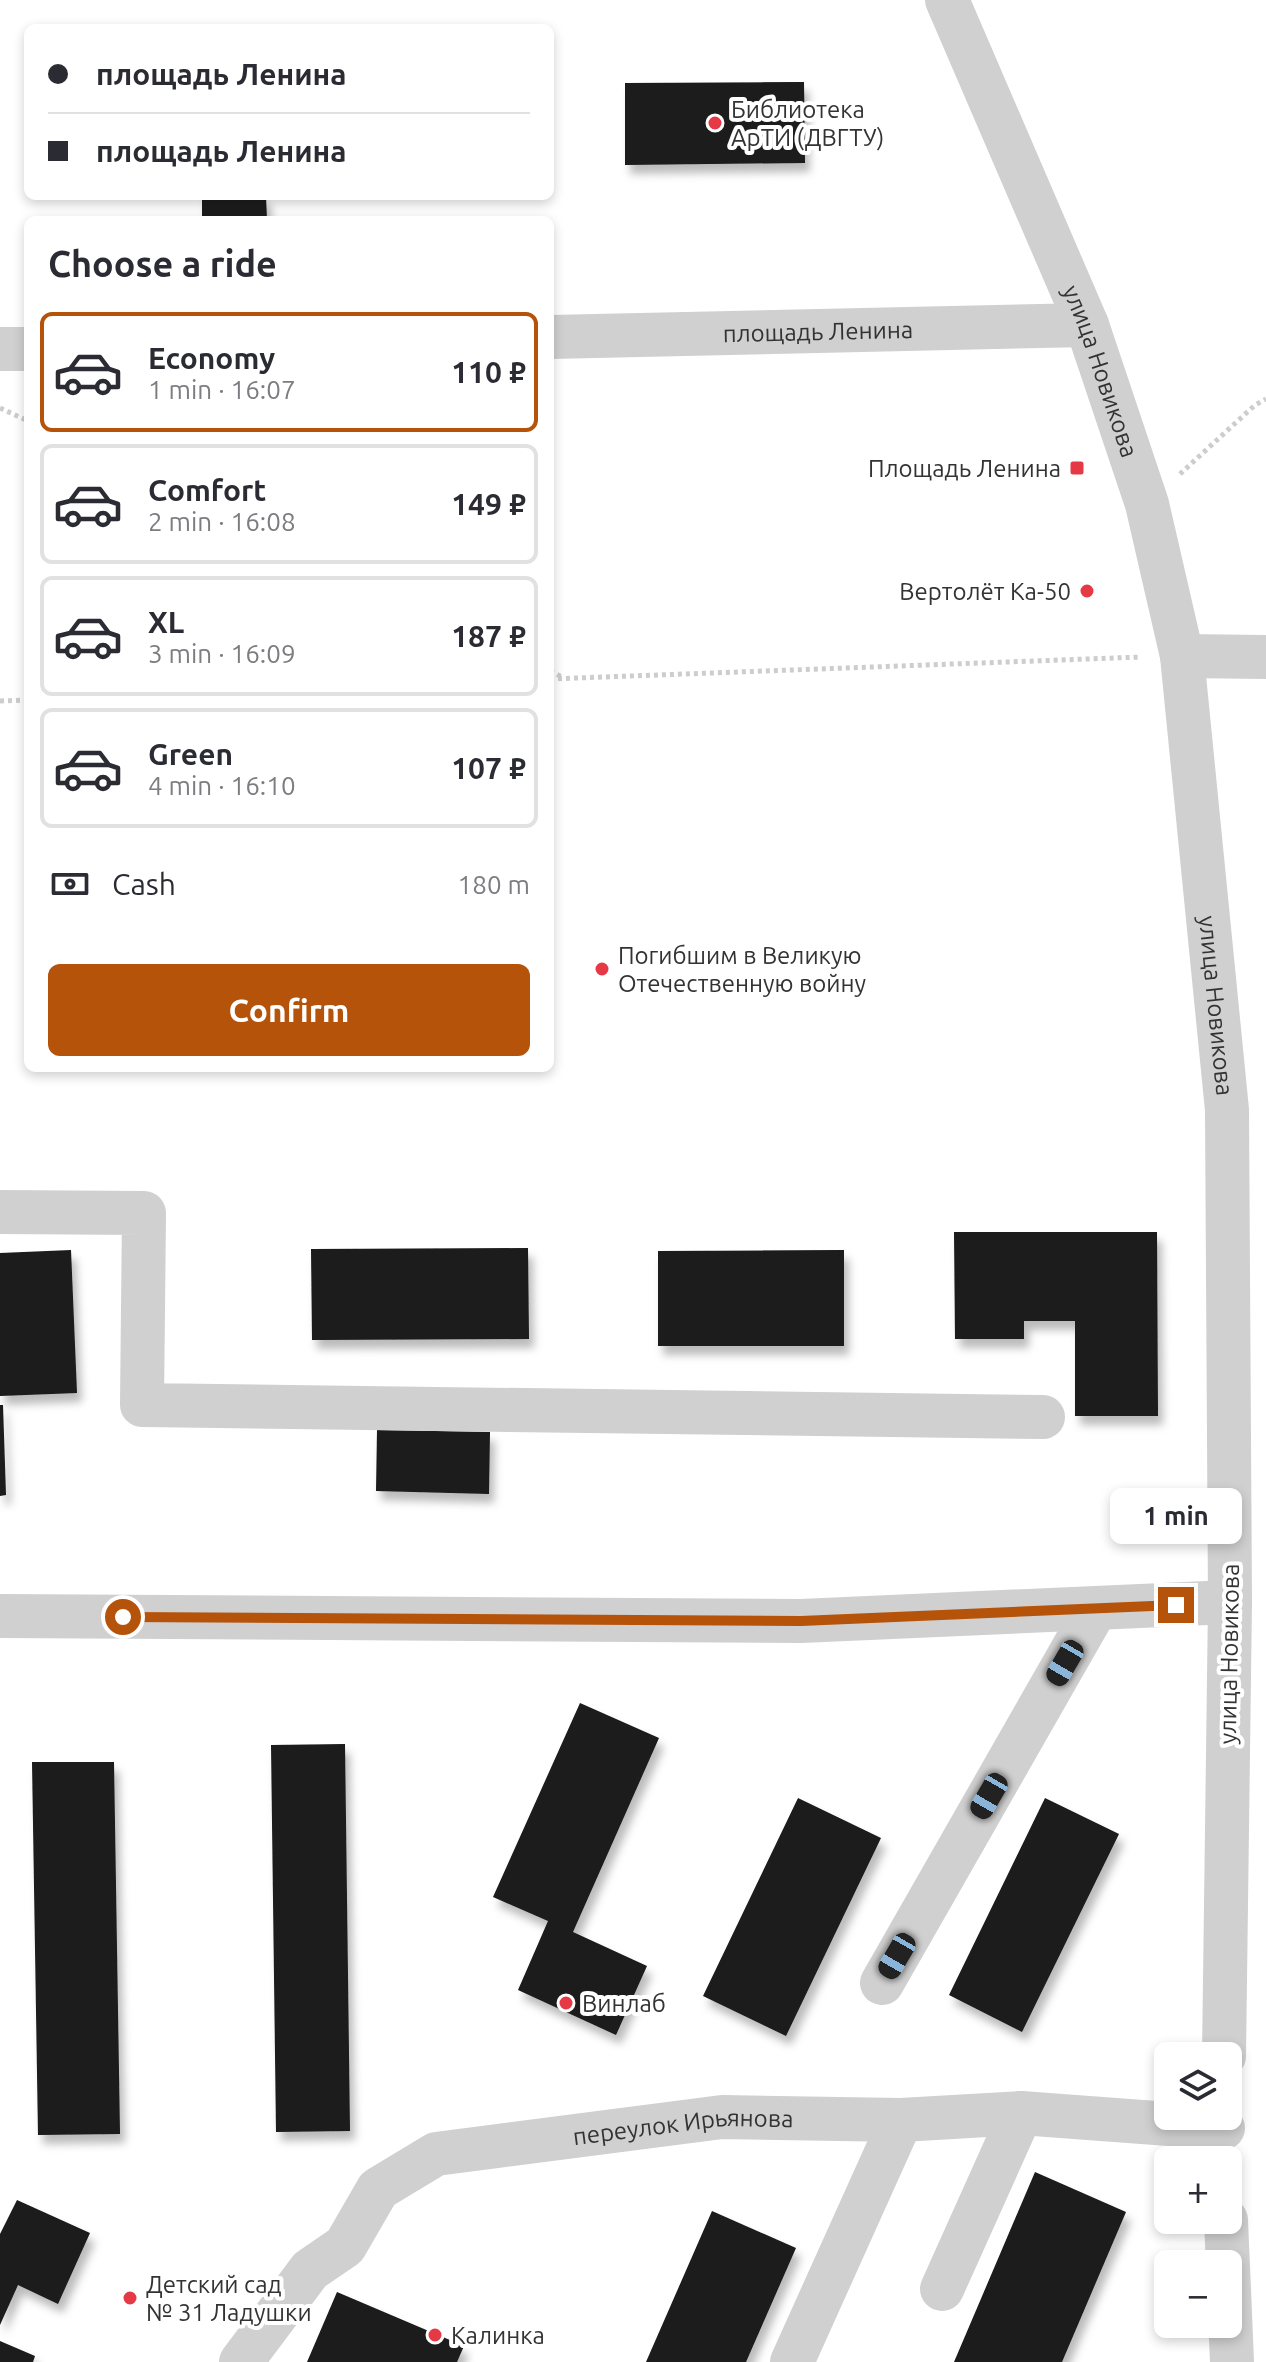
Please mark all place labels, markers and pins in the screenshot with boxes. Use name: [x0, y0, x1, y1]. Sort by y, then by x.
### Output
place label: Библиотека АрТИ (ДВГТУ): [731, 96, 884, 151]
marker: Библиотека АрТИ (ДВГТУ): [706, 114, 724, 132]
place label: Площадь Ленина: [868, 455, 1061, 482]
marker: Площадь Ленина: [1068, 459, 1086, 477]
place label: Вертолёт Ка-50: [899, 578, 1071, 605]
marker: Вертолёт Ка-50: [1078, 582, 1096, 600]
place label: Погибшим в Великую Отечественную войну: [618, 942, 867, 997]
marker: Погибшим в Великую Отечественную войну: [593, 960, 611, 978]
place label: Винлаб: [582, 1990, 666, 2017]
marker: Винлаб: [557, 1994, 575, 2012]
place label: Детский сад № 31 Ладушки: [146, 2271, 312, 2326]
marker: Детский сад № 31 Ладушки: [121, 2289, 139, 2307]
place label: Калинка: [451, 2322, 545, 2349]
marker: Калинка: [426, 2326, 444, 2344]

